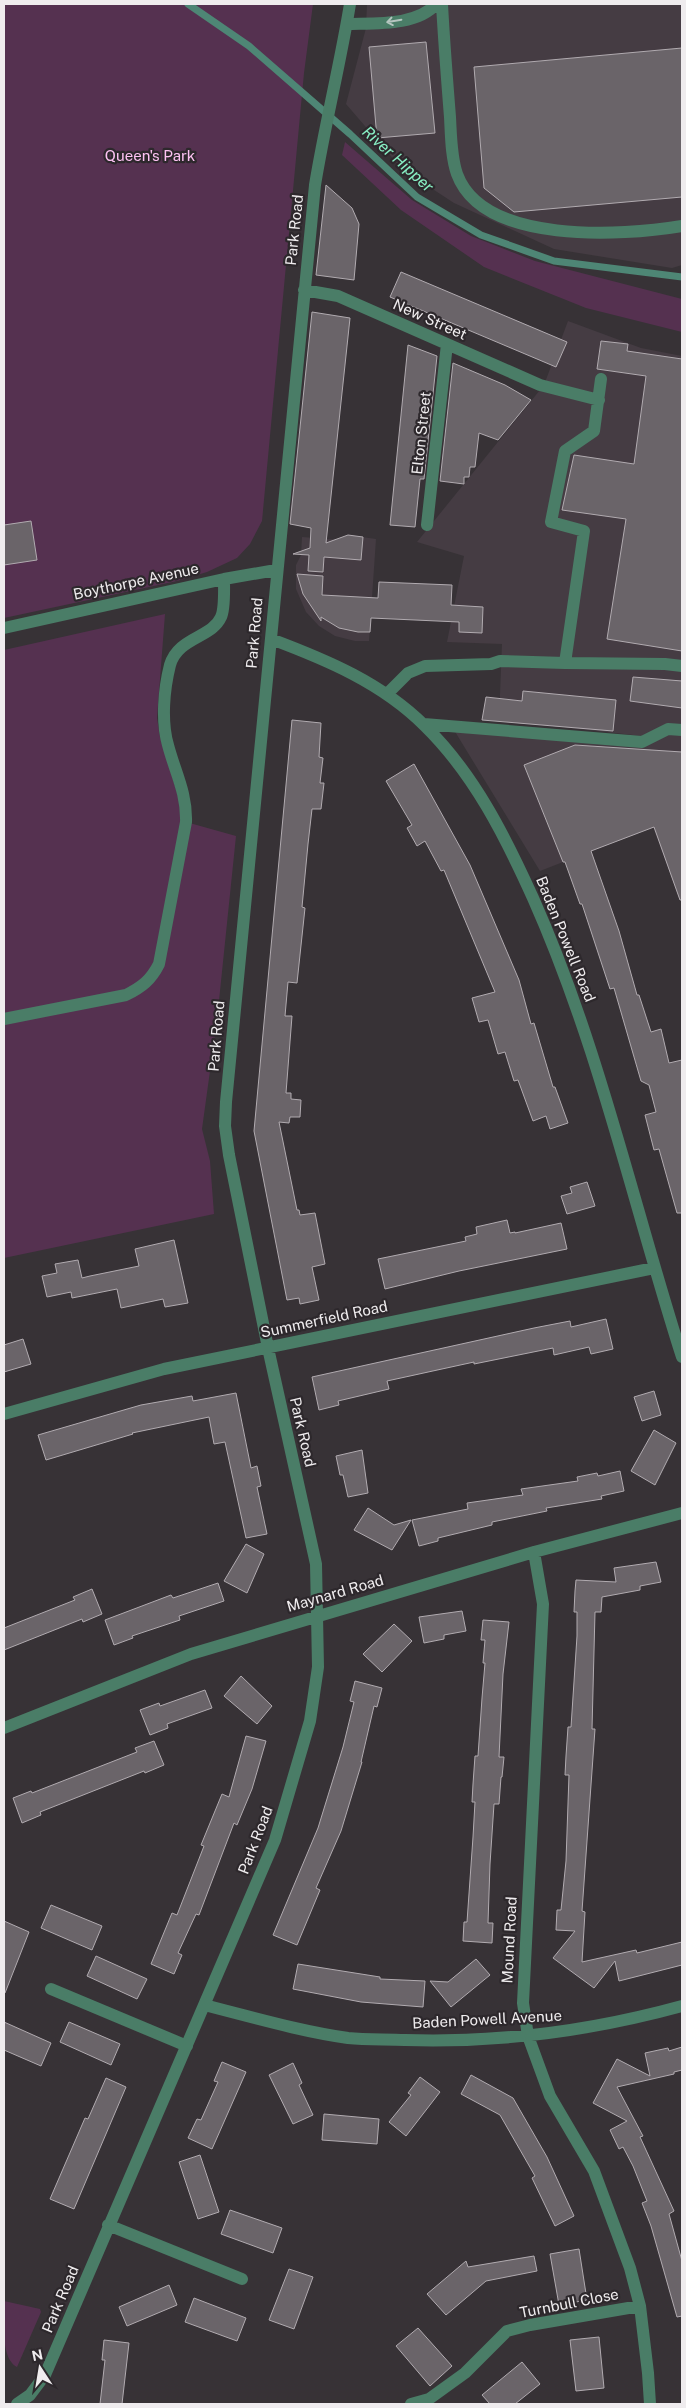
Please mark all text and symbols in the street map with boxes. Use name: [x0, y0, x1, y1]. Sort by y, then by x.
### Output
one-way arrow: [386, 16, 402, 26]
water label: River Hipper: [358, 122, 438, 197]
park label: Queen's Park: [105, 147, 195, 164]
street label: Park Road: [282, 194, 306, 266]
street label: New Street: [391, 295, 470, 343]
street label: Elton Street: [408, 391, 434, 475]
street label: Boythorpe Avenue: [72, 559, 200, 603]
street label: Park Road: [242, 597, 266, 669]
street label: Baden Powell Road: [533, 874, 599, 1004]
street label: Park Road: [204, 1000, 228, 1072]
street label: Summerfield Road: [259, 1297, 389, 1341]
street label: Park Road: [287, 1395, 319, 1469]
street label: Maynard Road: [285, 1571, 385, 1615]
street label: Park Road: [234, 1804, 276, 1876]
street label: Mound Road: [498, 1896, 520, 1984]
street label: Baden Powell Avenue: [412, 2007, 562, 2031]
street label: Park Road: [38, 2263, 82, 2335]
street label: Turnbull Close: [518, 2285, 620, 2321]
north arrow: [15, 2343, 65, 2393]
text: N: [30, 2346, 44, 2364]

